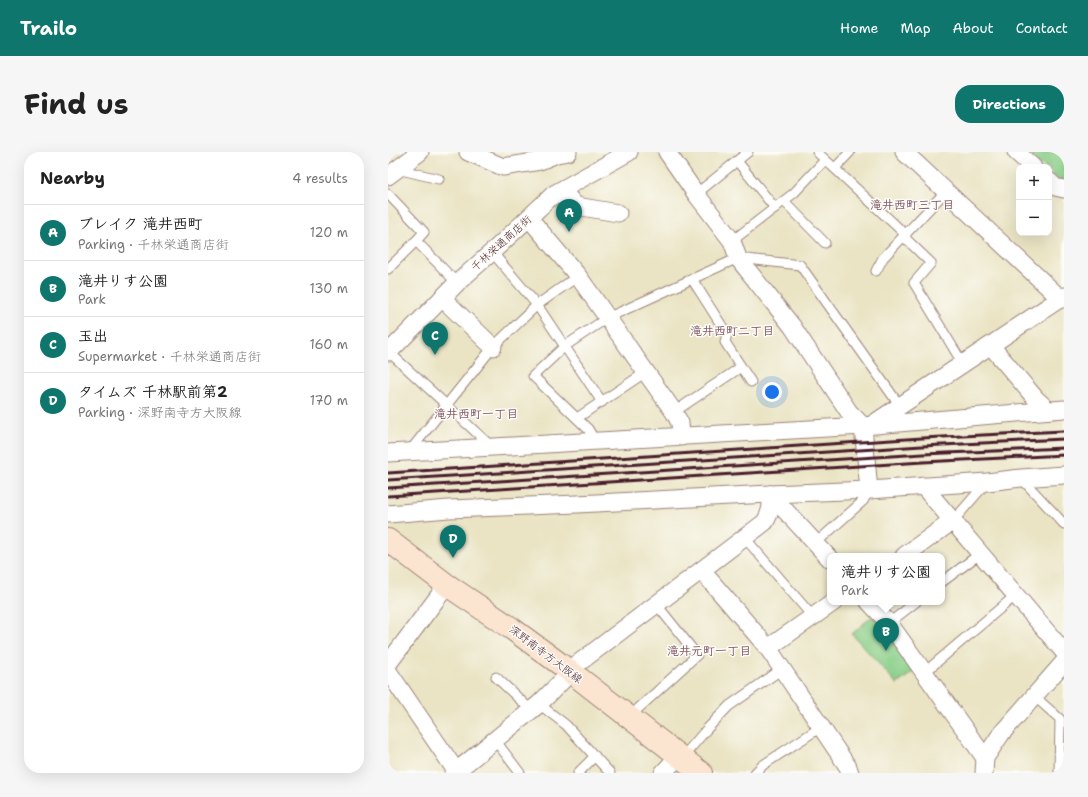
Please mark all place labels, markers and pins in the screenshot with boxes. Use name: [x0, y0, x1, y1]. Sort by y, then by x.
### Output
pin: A: [556, 199, 582, 232]
pin: C: [422, 322, 448, 355]
pin: D: [440, 525, 466, 558]
pin: B: [873, 618, 899, 651]

